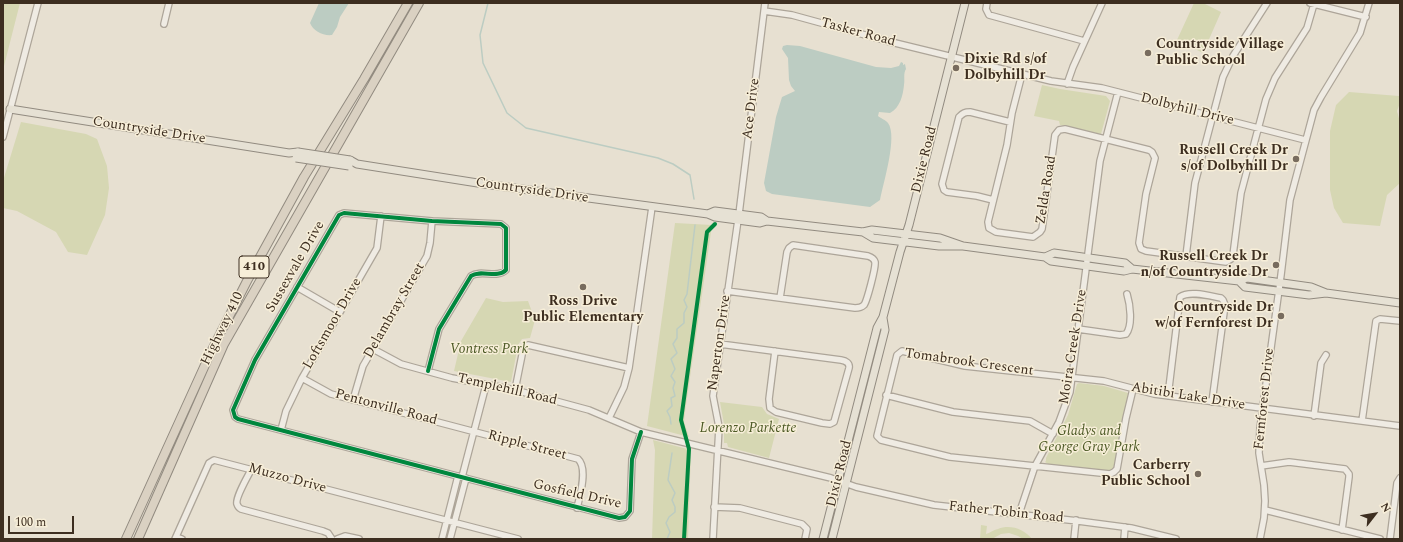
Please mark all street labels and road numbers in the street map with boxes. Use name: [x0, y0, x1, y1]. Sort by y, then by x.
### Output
street label: Tasker Road: [819, 15, 897, 51]
street label: Ace Drive: [740, 77, 764, 141]
street label: Dolbyhill Drive: [1139, 90, 1235, 130]
street label: Countryside Drive: [91, 114, 207, 148]
street label: Dixie Road: [909, 125, 941, 195]
street label: Zelda Road: [1033, 154, 1061, 226]
street label: Countryside Drive: [474, 175, 590, 207]
street label: Sussexvale Drive: [263, 218, 329, 316]
road number: 410: [239, 256, 269, 278]
street label: Delambray Street: [361, 260, 429, 362]
street label: Loftsmoor Drive: [300, 275, 366, 373]
street label: Moira Creek Drive: [1057, 288, 1091, 406]
street label: Highway 410: [198, 289, 248, 369]
street label: Naperton Drive: [705, 294, 735, 392]
street label: Tomabrook Crescent: [903, 346, 1035, 380]
street label: Fernforest Drive: [1251, 347, 1279, 451]
street label: Templehill Road: [455, 370, 559, 410]
street label: Abitibi Lake Drive: [1130, 380, 1246, 414]
street label: Pentonville Road: [333, 386, 439, 430]
street label: Ripple Street: [486, 427, 568, 465]
street label: Dixie Road: [824, 439, 856, 509]
street label: Muzzo Drive: [246, 461, 328, 497]
street label: Gosfield Drive: [531, 477, 623, 513]
street label: Father Tobin Road: [948, 499, 1064, 527]

